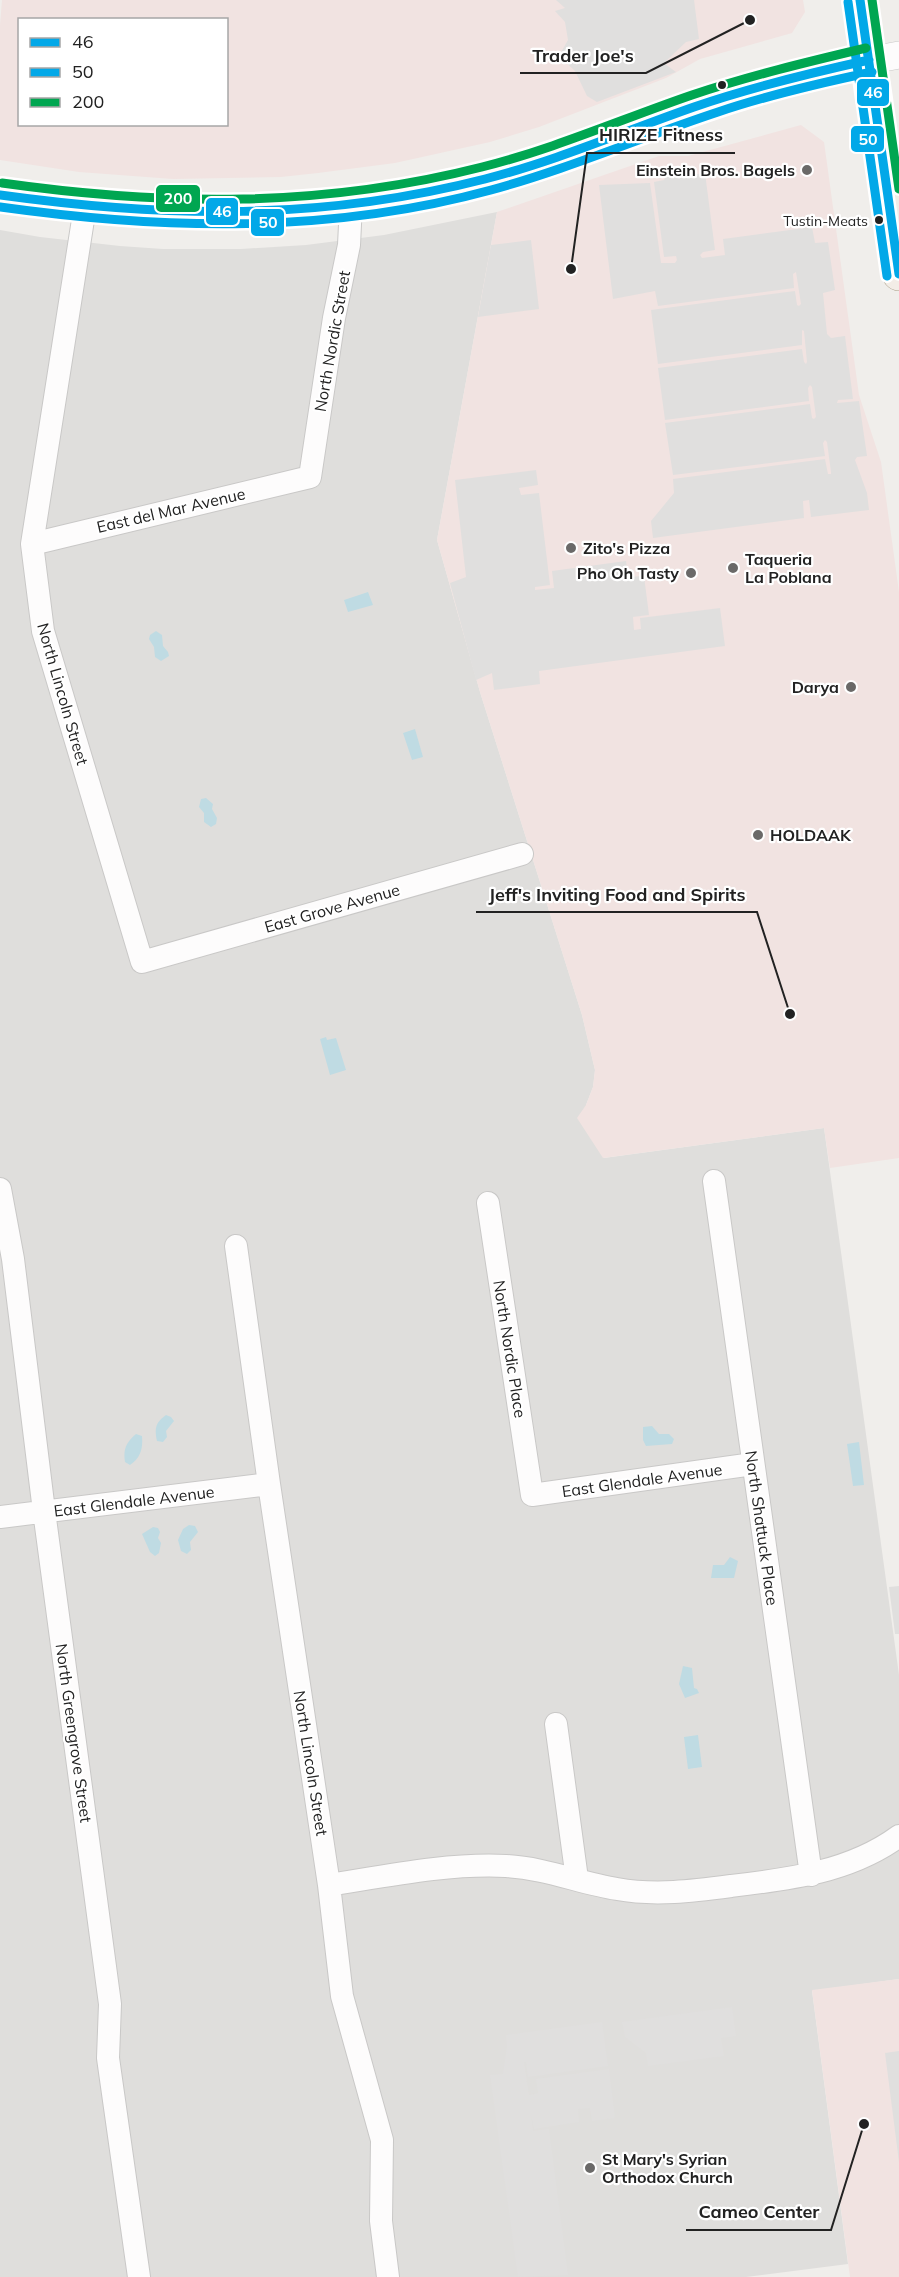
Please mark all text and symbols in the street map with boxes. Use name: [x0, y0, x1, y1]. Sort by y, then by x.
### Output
legend: [18, 18, 228, 126]
text: 46: [72, 30, 94, 53]
callout: Trader Joe's: [520, 37, 646, 73]
text: Trader Joe's: [532, 44, 634, 67]
text: 50: [72, 60, 94, 83]
line badge: 46: [856, 78, 890, 107]
unlabelled marker: [716, 79, 728, 91]
text: 46: [863, 82, 883, 102]
text: 200: [72, 90, 104, 113]
callout: HIRIZE Fitness: [587, 117, 735, 153]
text: HIRIZE Fitness: [599, 123, 723, 146]
line badge: 50: [850, 125, 885, 153]
text: 50: [858, 129, 878, 149]
place label: Einstein Bros. Bagels: [636, 160, 795, 180]
marker: Einstein Bros. Bagels: [800, 163, 814, 177]
line badge: 200: [155, 184, 201, 213]
text: 200: [164, 188, 192, 208]
line badge: 46: [205, 197, 239, 226]
text: 46: [212, 201, 232, 221]
line badge: 50: [250, 208, 285, 237]
text: 50: [258, 212, 278, 232]
place label: Tustin-Meats: [783, 212, 868, 230]
marker: Tustin-Meats: [873, 214, 885, 226]
street label: North Nordic Street: [310, 268, 354, 413]
street label: East del Mar Avenue: [95, 483, 247, 537]
place label: Zito's Pizza: [583, 538, 670, 558]
marker: Zito's Pizza: [564, 541, 578, 555]
place label: Taqueria La Poblana: [745, 549, 832, 587]
marker: Taqueria La Poblana: [726, 561, 740, 575]
place label: Pho Oh Tasty: [577, 563, 679, 583]
marker: Pho Oh Tasty: [684, 566, 698, 580]
street label: North Lincoln Street: [33, 621, 93, 768]
place label: Darya: [792, 677, 839, 697]
marker: Darya: [844, 680, 858, 694]
place label: HOLDAAK: [770, 825, 852, 845]
marker: HOLDAAK: [751, 828, 765, 842]
callout: Jeff's Inviting Food and Spirits: [476, 876, 757, 912]
street label: East Grove Avenue: [262, 879, 402, 937]
text: Jeff's Inviting Food and Spirits: [489, 883, 745, 906]
street label: North Nordic Place: [489, 1279, 531, 1419]
street label: North Shattuck Place: [741, 1449, 783, 1607]
street label: East Glendale Avenue: [561, 1459, 723, 1501]
street label: East Glendale Avenue: [53, 1481, 215, 1521]
street label: North Greengrove Street: [52, 1642, 97, 1824]
street label: North Lincoln Street: [290, 1689, 332, 1837]
place label: St Mary's Syrian Orthodox Church: [602, 2149, 733, 2187]
marker: St Mary's Syrian Orthodox Church: [583, 2161, 597, 2175]
callout: Cameo Center: [686, 2194, 831, 2230]
text: Cameo Center: [699, 2200, 820, 2223]

